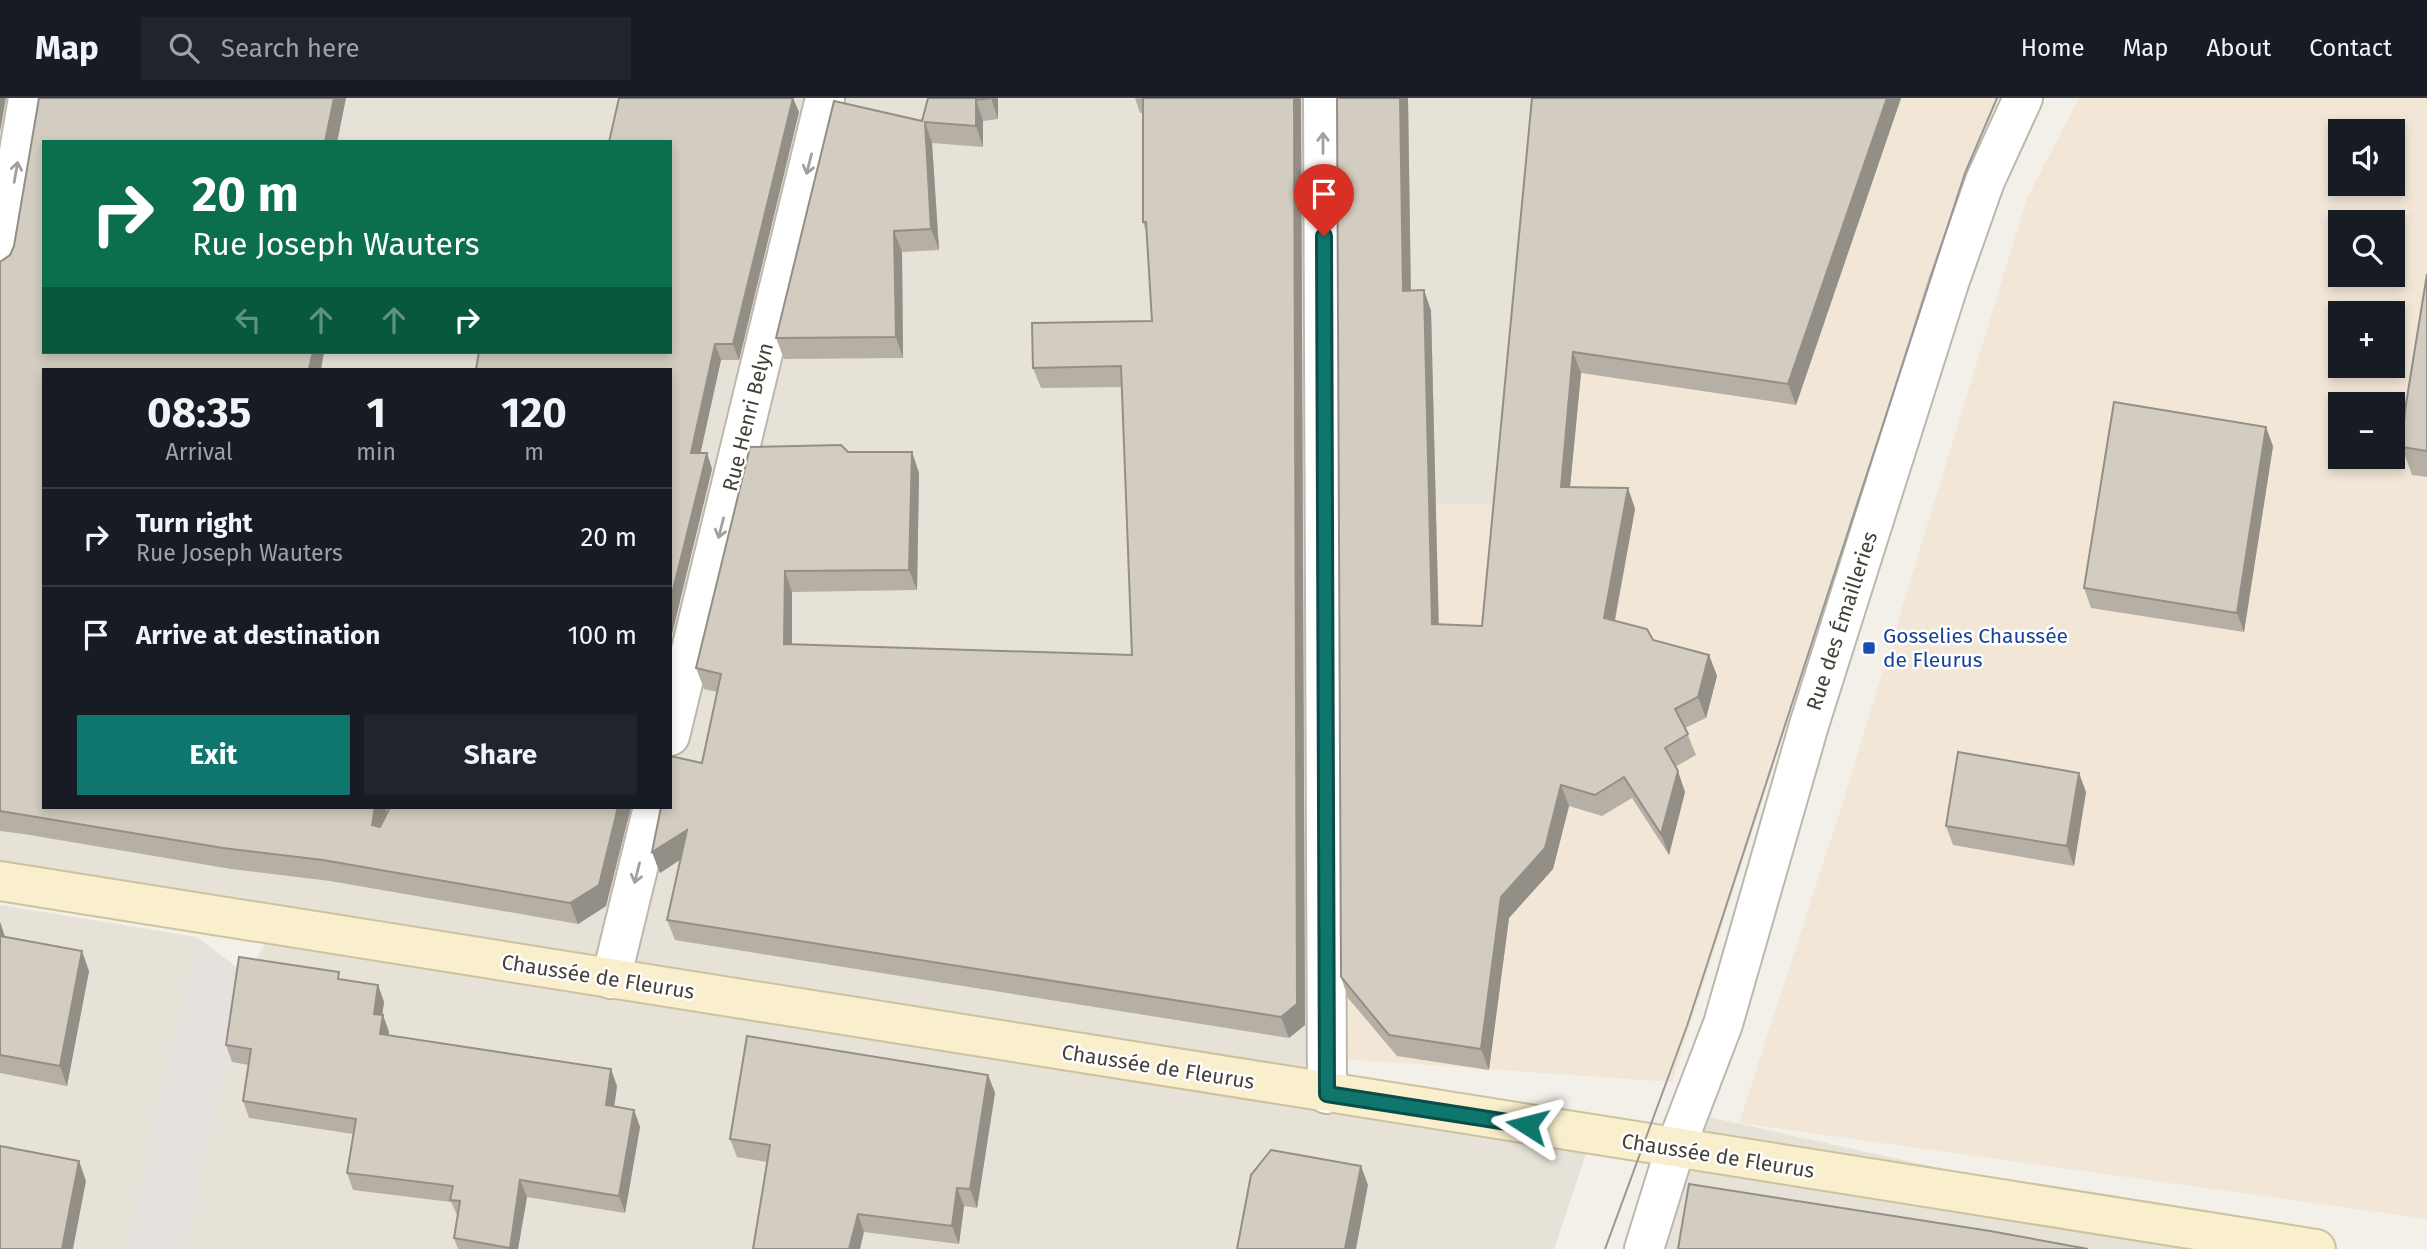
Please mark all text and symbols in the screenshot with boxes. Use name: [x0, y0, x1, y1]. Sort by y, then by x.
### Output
search box: [141, 17, 631, 80]
text: Map: [35, 28, 99, 68]
icon: search: [165, 29, 203, 67]
text: Search here: [221, 33, 360, 64]
text: Home: [2021, 34, 2085, 62]
text: Map: [2123, 34, 2169, 62]
text: About: [2207, 34, 2271, 62]
text: Contact: [2309, 34, 2392, 62]
map controls: [2328, 119, 2405, 469]
button: sound: [2328, 119, 2405, 196]
one-way arrow: [1316, 132, 1330, 155]
one-way arrow: [802, 152, 815, 175]
one-way arrow: [10, 161, 23, 184]
pin: [1294, 164, 1354, 236]
text: 20 m: [192, 165, 299, 224]
icon: right: [77, 168, 168, 259]
icon: arrive: [1305, 175, 1343, 213]
button: search: [2328, 210, 2405, 287]
text: Rue Joseph Wauters: [192, 225, 480, 263]
icon: left: [229, 301, 267, 339]
icon: ahead: [302, 301, 340, 339]
icon: ahead: [375, 301, 413, 339]
icon: right: [448, 301, 486, 339]
button: +: [2328, 301, 2405, 378]
street label: Rue Henri Belyn: [717, 340, 779, 494]
text: 08:35: [147, 388, 251, 438]
text: 1: [366, 388, 386, 438]
text: 120: [501, 388, 567, 438]
button: −: [2328, 392, 2405, 469]
text: Arrival: [165, 438, 233, 466]
text: min: [356, 438, 396, 466]
text: m: [524, 438, 544, 466]
text: Turn right: [136, 508, 253, 539]
one-way arrow: [713, 516, 727, 539]
icon: right: [77, 518, 115, 556]
text: 20 m: [580, 522, 637, 553]
street label: Rue des Émailleries: [1801, 528, 1883, 714]
text: Rue Joseph Wauters: [136, 539, 343, 567]
icon: arrive: [77, 616, 115, 654]
text: Arrive at destination: [136, 620, 380, 651]
text: 100 m: [568, 620, 637, 651]
place label: Gosselies Chaussée de Fleurus: [1883, 623, 2068, 673]
marker: Gosselies Chaussée de Fleurus: [1861, 640, 1877, 656]
button: Exit: [77, 715, 350, 795]
button: Share: [364, 715, 637, 795]
one-way arrow: [630, 861, 643, 884]
street label: Chaussée de Fleurus: [500, 949, 696, 1005]
street label: Chaussée de Fleurus: [1060, 1039, 1256, 1095]
position arrow: [1490, 1088, 1564, 1162]
street label: Chaussée de Fleurus: [1620, 1128, 1816, 1184]

